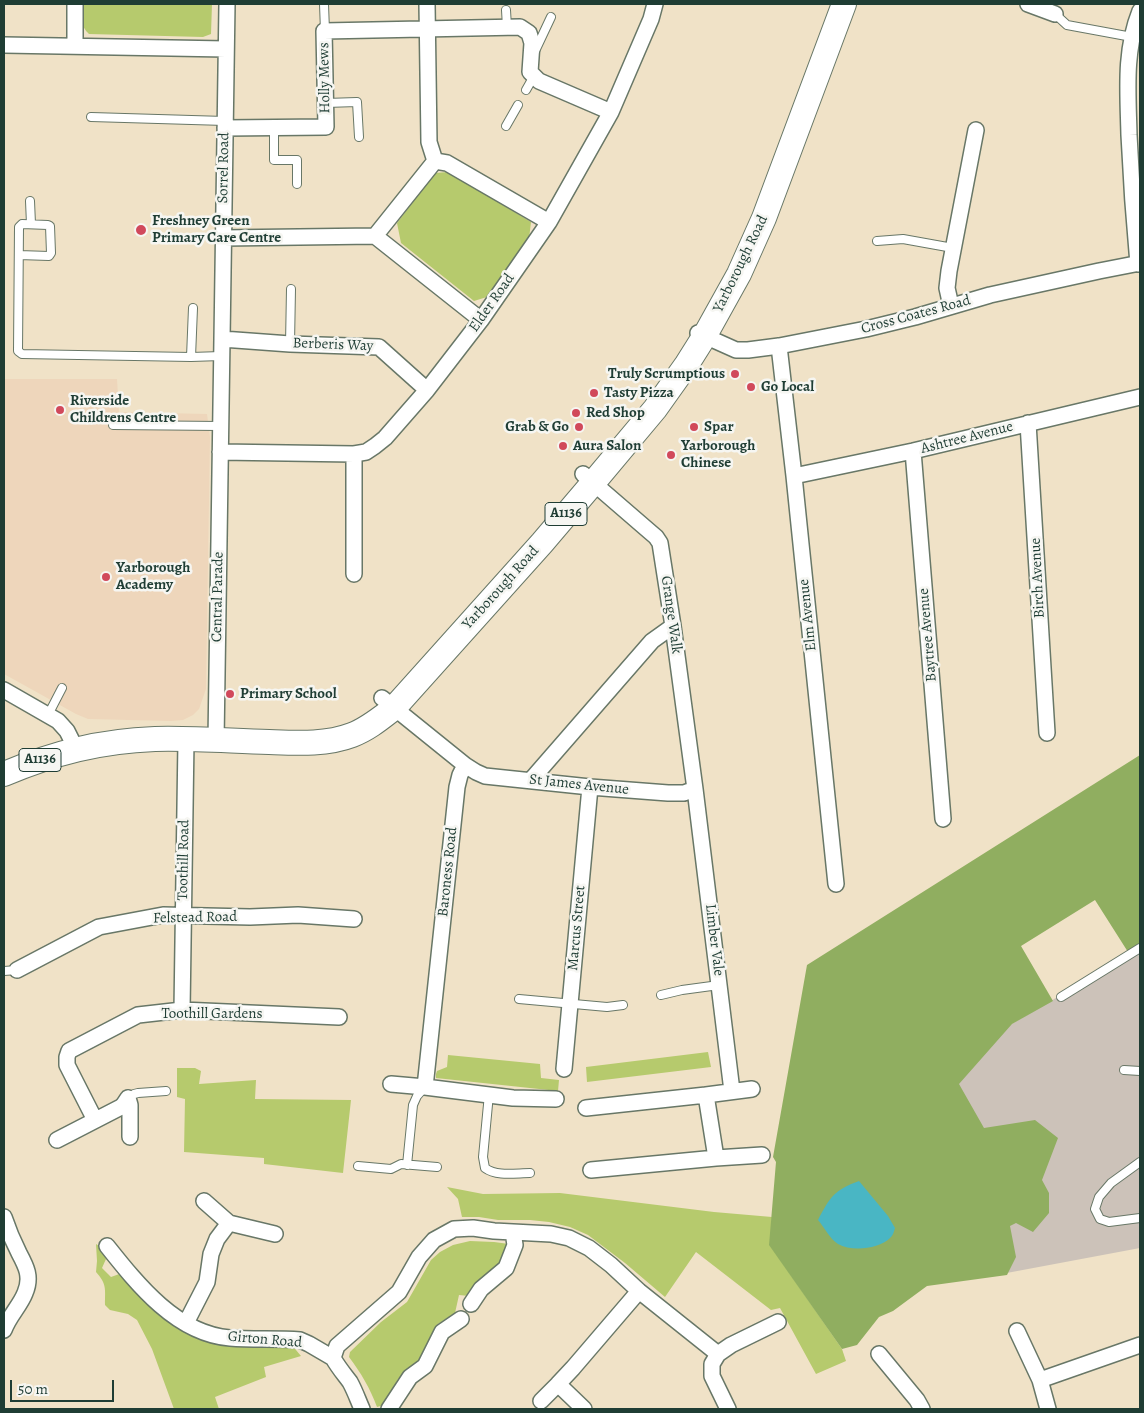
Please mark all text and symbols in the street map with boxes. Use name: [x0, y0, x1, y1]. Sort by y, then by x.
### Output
street label: Holly Mews: [315, 42, 335, 114]
street label: Sorrel Road: [214, 132, 234, 204]
place label: Freshney Green Primary Care Centre: [152, 212, 281, 247]
street label: Yarborough Road: [710, 212, 772, 316]
marker: Freshney Green Primary Care Centre: [134, 223, 148, 237]
street label: Elder Road: [465, 270, 519, 336]
street label: Cross Coates Road: [859, 292, 973, 338]
street label: Berberis Way: [292, 335, 374, 355]
place label: Truly Scrumptious: [608, 365, 725, 383]
marker: Truly Scrumptious: [729, 368, 741, 380]
place label: Go Local: [761, 378, 814, 396]
marker: Go Local: [745, 381, 757, 393]
place label: Tasty Pizza: [604, 384, 674, 402]
marker: Tasty Pizza: [588, 387, 600, 399]
place label: Riverside Childrens Centre: [70, 392, 176, 427]
marker: Riverside Childrens Centre: [54, 404, 66, 416]
place label: Red Shop: [586, 404, 645, 422]
marker: Red Shop: [570, 407, 582, 419]
place label: Grab & Go: [505, 418, 569, 436]
place label: Spar: [704, 418, 734, 436]
street label: Ashtree Avenue: [919, 418, 1015, 458]
marker: Grab & Go: [573, 421, 585, 433]
marker: Spar: [688, 421, 700, 433]
place label: Aura Salon: [573, 437, 641, 455]
place label: Yarborough Chinese: [681, 437, 755, 472]
marker: Aura Salon: [557, 440, 569, 452]
marker: Yarborough Chinese: [665, 449, 677, 461]
road number: A1136: [545, 502, 587, 526]
street label: Birch Avenue: [1027, 537, 1049, 619]
street label: Yarborough Road: [459, 543, 543, 633]
street label: Central Parade: [208, 552, 228, 642]
place label: Yarborough Academy: [116, 559, 190, 594]
marker: Yarborough Academy: [100, 571, 112, 583]
street label: Grange Walk: [657, 575, 685, 655]
street label: Elm Avenue: [795, 578, 821, 652]
street label: Baytree Avenue: [915, 587, 941, 683]
place label: Primary School: [240, 685, 337, 703]
marker: Primary School: [224, 688, 236, 700]
road number: A1136: [19, 748, 61, 772]
street label: St James Avenue: [528, 771, 630, 799]
street label: Toothill Road: [174, 819, 194, 901]
street label: Baroness Road: [434, 826, 462, 918]
street label: Marcus Street: [564, 885, 590, 971]
street label: Limber Vale: [701, 903, 727, 977]
street label: Felstead Road: [153, 908, 237, 928]
street label: Toothill Gardens: [161, 1005, 263, 1023]
street label: Girton Road: [227, 1328, 303, 1352]
scale bar: [12, 1370, 116, 1402]
text: 50 m: [18, 1379, 48, 1399]

